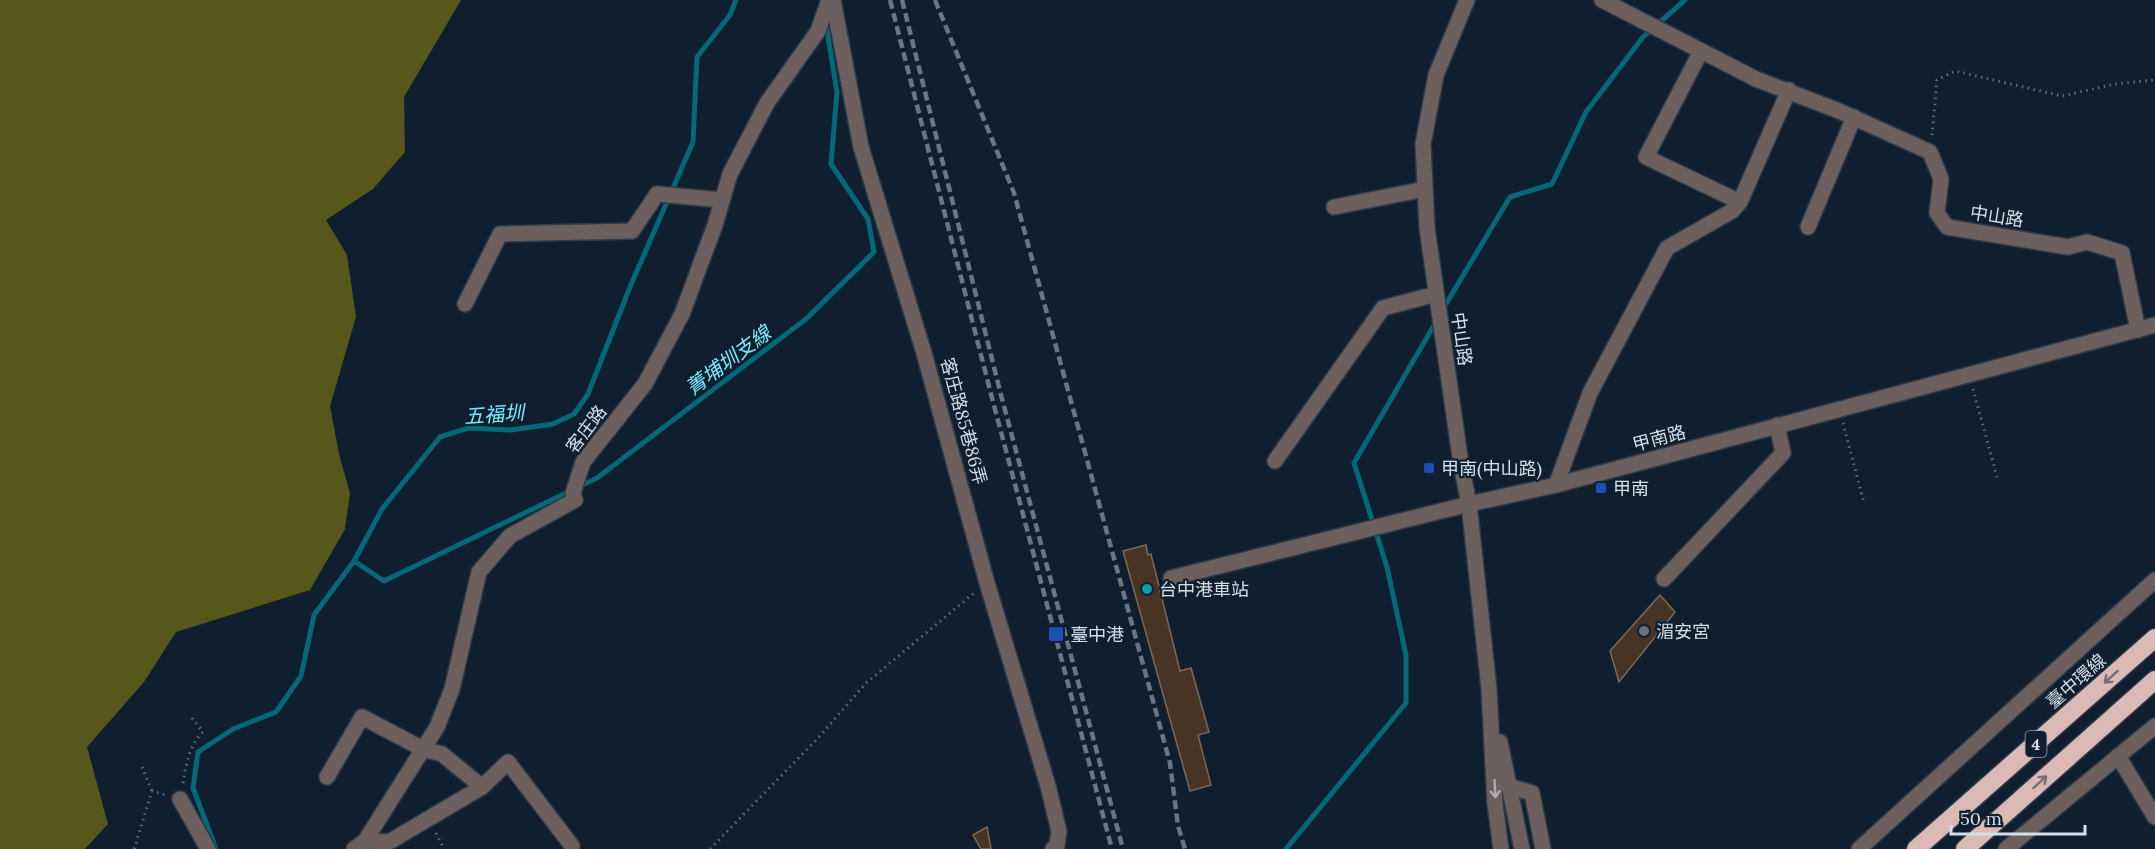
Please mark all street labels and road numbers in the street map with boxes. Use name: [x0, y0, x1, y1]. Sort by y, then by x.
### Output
street label: 中山路: [1969, 200, 2025, 232]
street label: 中山路: [1447, 311, 1477, 367]
street label: 客庄路85巷86弄: [936, 355, 992, 487]
street label: 客庄路: [561, 401, 611, 457]
street label: 甲南路: [1630, 420, 1688, 456]
street label: 臺中環線: [2041, 649, 2111, 713]
road number: 4: [2026, 731, 2046, 757]

